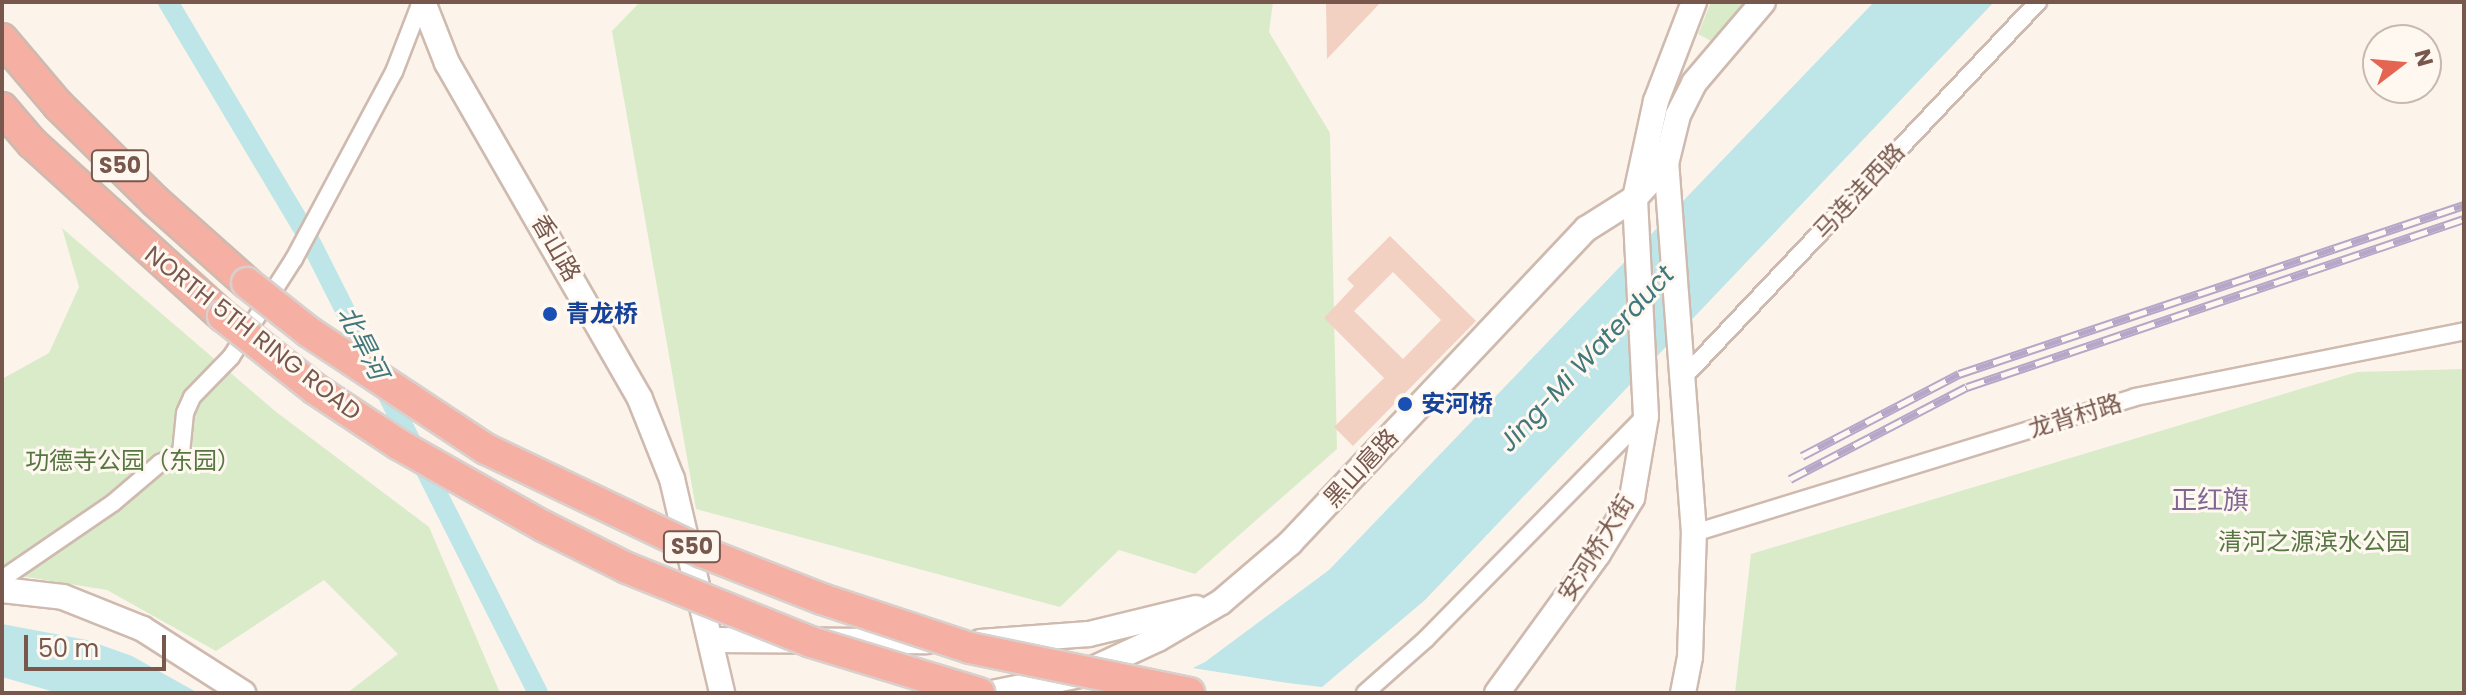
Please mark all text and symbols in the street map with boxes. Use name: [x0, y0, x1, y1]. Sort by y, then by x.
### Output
north arrow: [2362, 24, 2442, 104]
text: N: [2406, 46, 2441, 70]
street label: 马连洼西路: [1808, 137, 1910, 245]
road number: S50: [90, 148, 150, 184]
street label: 香山路: [526, 210, 586, 286]
street label: NORTH 5TH RING ROAD: [139, 240, 367, 426]
water label: Jing-Mi Waterduct: [1493, 260, 1681, 458]
place label: 青龙桥: [566, 300, 638, 328]
water label: 北旱河: [330, 301, 394, 385]
marker: 青龙桥: [541, 305, 559, 323]
street label: 龙背村路: [2025, 388, 2125, 444]
place label: 安河桥: [1421, 390, 1493, 418]
marker: 安河桥: [1396, 395, 1414, 413]
street label: 黑山扈路: [1318, 423, 1404, 513]
park label: 功德寺公园（东园）: [25, 447, 241, 475]
district label: 正红旗: [2171, 485, 2249, 517]
street label: 安河桥大街: [1552, 489, 1640, 607]
park label: 清河之源滨水公园: [2218, 528, 2410, 556]
road number: S50: [662, 529, 722, 565]
scale bar: [28, 619, 170, 669]
text: 50 m: [38, 632, 99, 665]

